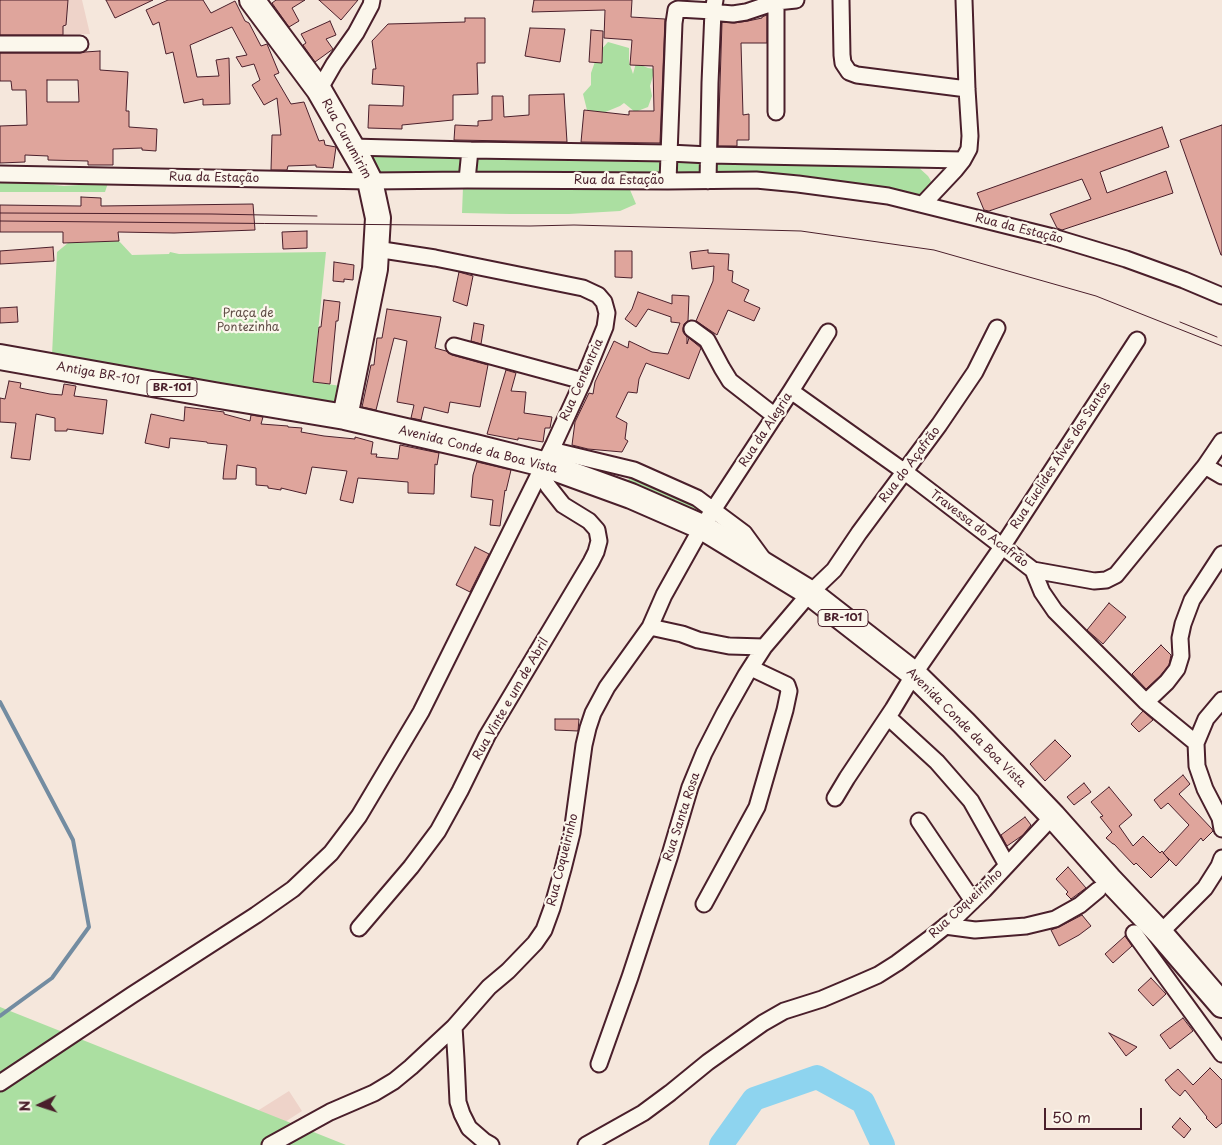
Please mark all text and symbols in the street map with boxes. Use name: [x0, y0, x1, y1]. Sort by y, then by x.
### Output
street label: Rua Curumirim: [318, 97, 374, 181]
street label: Rua da Estação: [169, 170, 259, 186]
street label: Rua da Estação: [574, 174, 664, 188]
street label: Rua da Estação: [973, 211, 1065, 247]
park label: Praça de Pontezinha: [217, 307, 279, 335]
street label: Rua Cententria: [557, 337, 607, 423]
street label: Antiga BR-101: [55, 360, 141, 388]
road number: BR-101: [147, 379, 197, 396]
street label: Rua Euclides Alves dos Santos: [1008, 380, 1114, 532]
street label: Rua da Alegria: [737, 390, 795, 470]
street label: Avenida Conde da Boa Vista: [397, 423, 559, 477]
street label: Rua do Açafrão: [877, 424, 943, 506]
street label: Travessa do Acafrão: [927, 487, 1031, 571]
road number: BR-101: [818, 610, 868, 626]
street label: Rua Vinte e um de Abril: [470, 635, 552, 763]
street label: Avenida Conde da Boa Vista: [903, 665, 1029, 791]
street label: Rua Santa Rosa: [661, 771, 703, 863]
street label: Rua Coqueirinho: [545, 812, 581, 908]
street label: Rua Coqueirinho: [926, 866, 1006, 942]
north arrow: [15, 1080, 65, 1130]
scale bar: [1047, 1098, 1144, 1130]
text: N: [14, 1100, 35, 1112]
text: 50 m: [1052, 1105, 1091, 1128]

